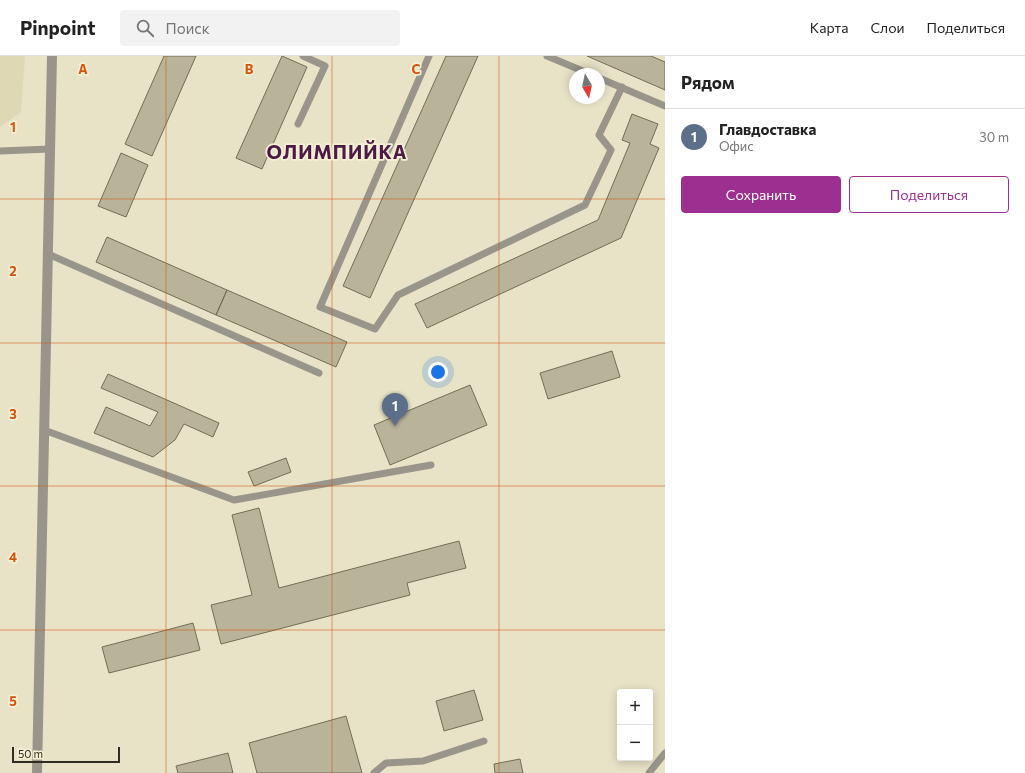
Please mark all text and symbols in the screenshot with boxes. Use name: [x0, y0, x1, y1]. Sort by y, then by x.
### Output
search box: [120, 10, 400, 46]
text: Pinpoint: [20, 16, 96, 39]
icon: search: [134, 17, 156, 39]
text: Поиск: [166, 19, 210, 37]
text: Карта: [810, 19, 848, 36]
text: Слои: [870, 19, 905, 36]
text: Поделиться: [927, 19, 1005, 36]
text: A: [78, 61, 88, 77]
text: B: [245, 61, 254, 77]
text: C: [412, 61, 421, 77]
north arrow: [569, 68, 605, 104]
text: Рядом: [681, 72, 735, 93]
text: 1: [10, 119, 16, 135]
text: Главдоставка: [719, 120, 816, 138]
text: 1: [691, 129, 697, 145]
text: 30 m: [979, 129, 1009, 145]
text: Офис: [719, 138, 754, 154]
district label: ОЛИМПИЙКА: [267, 140, 407, 163]
button: Сохранить: [681, 176, 841, 213]
button: Поделиться: [849, 176, 1009, 213]
text: 2: [9, 263, 17, 279]
your location: [428, 362, 448, 382]
pin: 1: [382, 393, 408, 426]
text: 3: [9, 406, 17, 422]
text: 4: [9, 549, 17, 565]
map controls: [617, 689, 653, 761]
button: +: [617, 689, 653, 725]
text: 5: [9, 693, 17, 709]
button: −: [617, 725, 653, 761]
scale bar: [12, 745, 120, 764]
text: 50 m: [18, 747, 43, 760]

